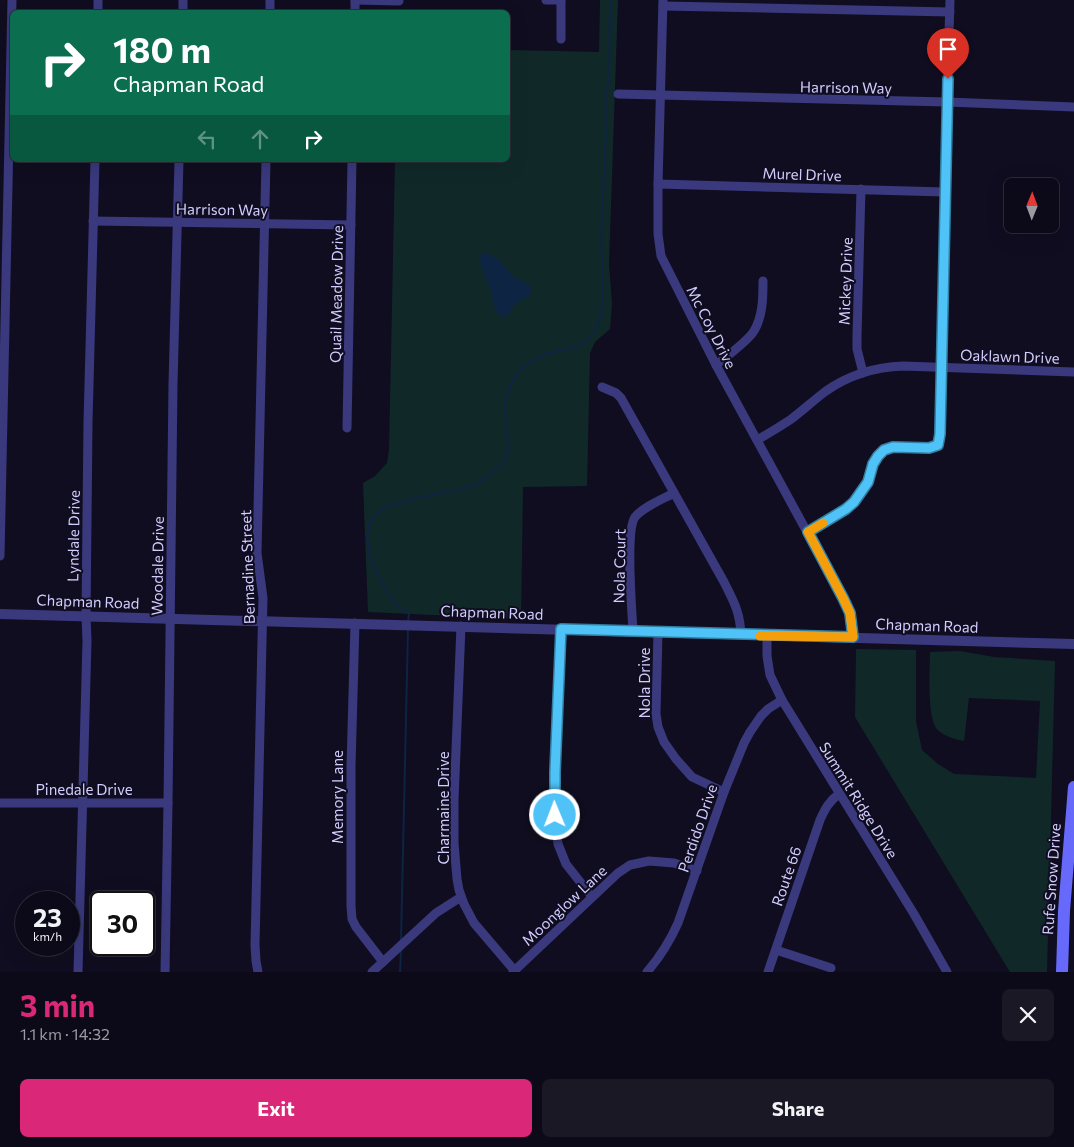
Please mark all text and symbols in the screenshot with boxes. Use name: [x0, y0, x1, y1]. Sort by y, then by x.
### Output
text: 180 m: [113, 27, 211, 70]
pin: [927, 28, 969, 79]
icon: right: [30, 30, 95, 95]
icon: arrive: [934, 35, 962, 63]
text: Chapman Road: [113, 70, 264, 97]
street label: Harrison Way: [800, 77, 892, 97]
icon: left: [193, 125, 221, 153]
icon: ahead: [246, 125, 274, 153]
icon: right: [299, 125, 327, 153]
street label: Murel Drive: [762, 164, 842, 184]
north arrow: [1004, 178, 1059, 232]
map controls: [1004, 178, 1059, 233]
street label: Harrison Way: [176, 199, 268, 219]
street label: Quail Meadow Drive: [326, 225, 346, 363]
street label: Mickey Drive: [834, 237, 856, 325]
street label: Mc Coy Drive: [683, 283, 741, 371]
street label: Oaklawn Drive: [960, 345, 1060, 367]
street label: Lyndale Drive: [63, 490, 83, 582]
street label: Bernadine Street: [236, 510, 258, 624]
street label: Woodale Drive: [147, 516, 167, 616]
street label: Nola Court: [609, 529, 629, 603]
street label: Chapman Road: [36, 590, 140, 612]
street label: Chapman Road: [440, 601, 544, 623]
street label: Chapman Road: [875, 614, 979, 636]
street label: Nola Drive: [635, 647, 653, 719]
street label: Summit Ridge Drive: [816, 738, 902, 862]
street label: Memory Lane: [328, 750, 346, 844]
street label: Charmaine Drive: [434, 751, 452, 865]
street label: Pinedale Drive: [35, 780, 133, 798]
street label: Perdido Drive: [674, 781, 721, 874]
position arrow: [528, 788, 580, 840]
street label: Rufe Snow Drive: [1038, 822, 1064, 935]
street label: Route 66: [767, 844, 805, 908]
street label: Moonglow Lane: [518, 861, 610, 949]
speed limit sign: 30: [90, 891, 155, 956]
text: 23: [33, 902, 62, 932]
text: km/h: [33, 929, 62, 943]
text: 3 min: [20, 986, 95, 1023]
button: close: [1002, 989, 1054, 1041]
text: 1.1 km · 14:32: [20, 1024, 110, 1043]
button: Exit: [20, 1079, 532, 1137]
button: Share: [542, 1079, 1054, 1137]

